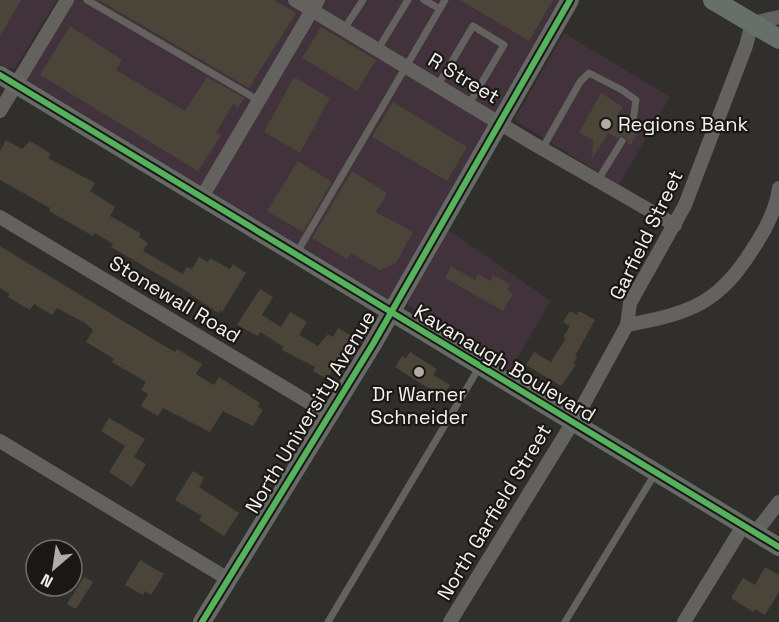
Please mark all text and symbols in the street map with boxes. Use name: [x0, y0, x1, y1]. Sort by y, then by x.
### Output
street label: R Street: [423, 47, 505, 109]
place label: Regions Bank: [618, 111, 748, 137]
marker: Regions Bank: [599, 117, 613, 131]
street label: Garfield Street: [603, 166, 689, 304]
street label: Stonewall Road: [105, 250, 245, 348]
street label: Kavanaugh Boulevard: [409, 298, 601, 428]
street label: North University Avenue: [239, 306, 381, 518]
marker: Dr Warner Schneider: [412, 365, 426, 379]
place label: Dr Warner Schneider: [370, 381, 468, 430]
street label: North Garfield Street: [431, 419, 557, 605]
north arrow: [24, 538, 84, 598]
text: N: [37, 569, 57, 592]

